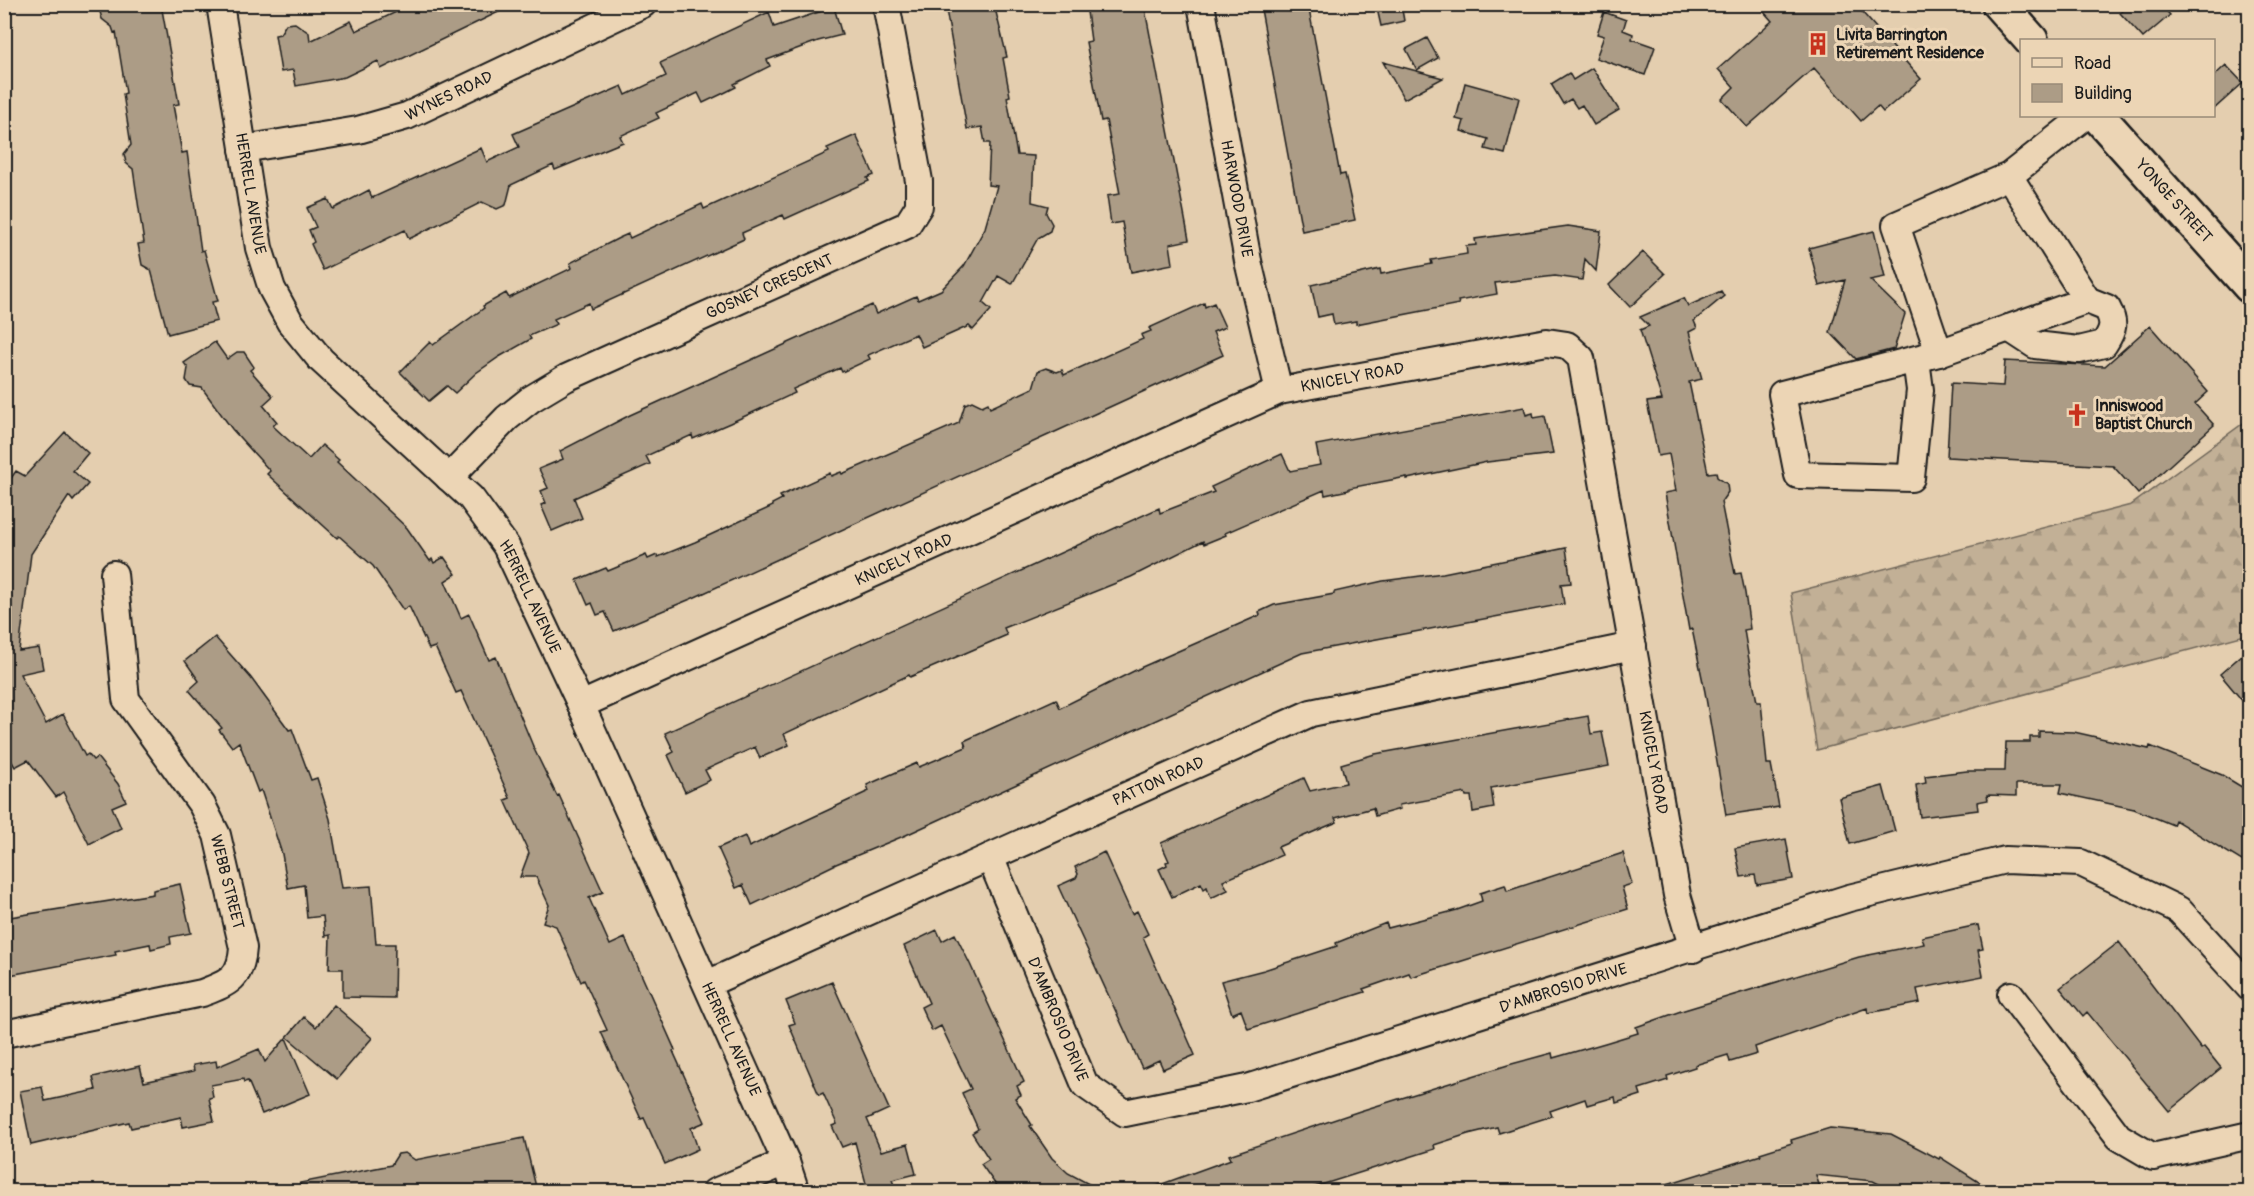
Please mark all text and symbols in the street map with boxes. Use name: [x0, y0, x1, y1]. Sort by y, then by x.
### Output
place label: Livita Barrington Retirement Residence: [1836, 25, 1985, 63]
building icon: Livita Barrington Retirement Residence: [1805, 31, 1831, 57]
legend: [2020, 39, 2215, 117]
text: Road: [2074, 52, 2111, 75]
street label: WYNES ROAD: [402, 67, 496, 125]
text: Building: [2074, 82, 2132, 105]
street label: HERRELL AVENUE: [231, 131, 270, 257]
street label: HARWOOD DRIVE: [1216, 138, 1257, 259]
street label: YONGE STREET: [2131, 154, 2217, 247]
street label: GOSNEY CRESCENT: [703, 249, 836, 324]
street label: KNICELY ROAD: [1299, 358, 1406, 397]
place label: Inniswood Baptist Church: [2095, 396, 2193, 434]
church icon: Inniswood Baptist Church: [2064, 402, 2090, 428]
street label: KNICELY ROAD: [852, 529, 956, 590]
street label: HERRELL AVENUE: [495, 536, 565, 657]
street label: KNICELY ROAD: [1634, 709, 1672, 816]
street label: PATTON ROAD: [1110, 752, 1208, 811]
street label: WEBB STREET: [206, 833, 248, 931]
street label: D'AMBROSIO DRIVE: [1023, 954, 1092, 1085]
street label: D'AMBROSIO DRIVE: [1497, 959, 1630, 1018]
street label: HERRELL AVENUE: [697, 979, 765, 1099]

